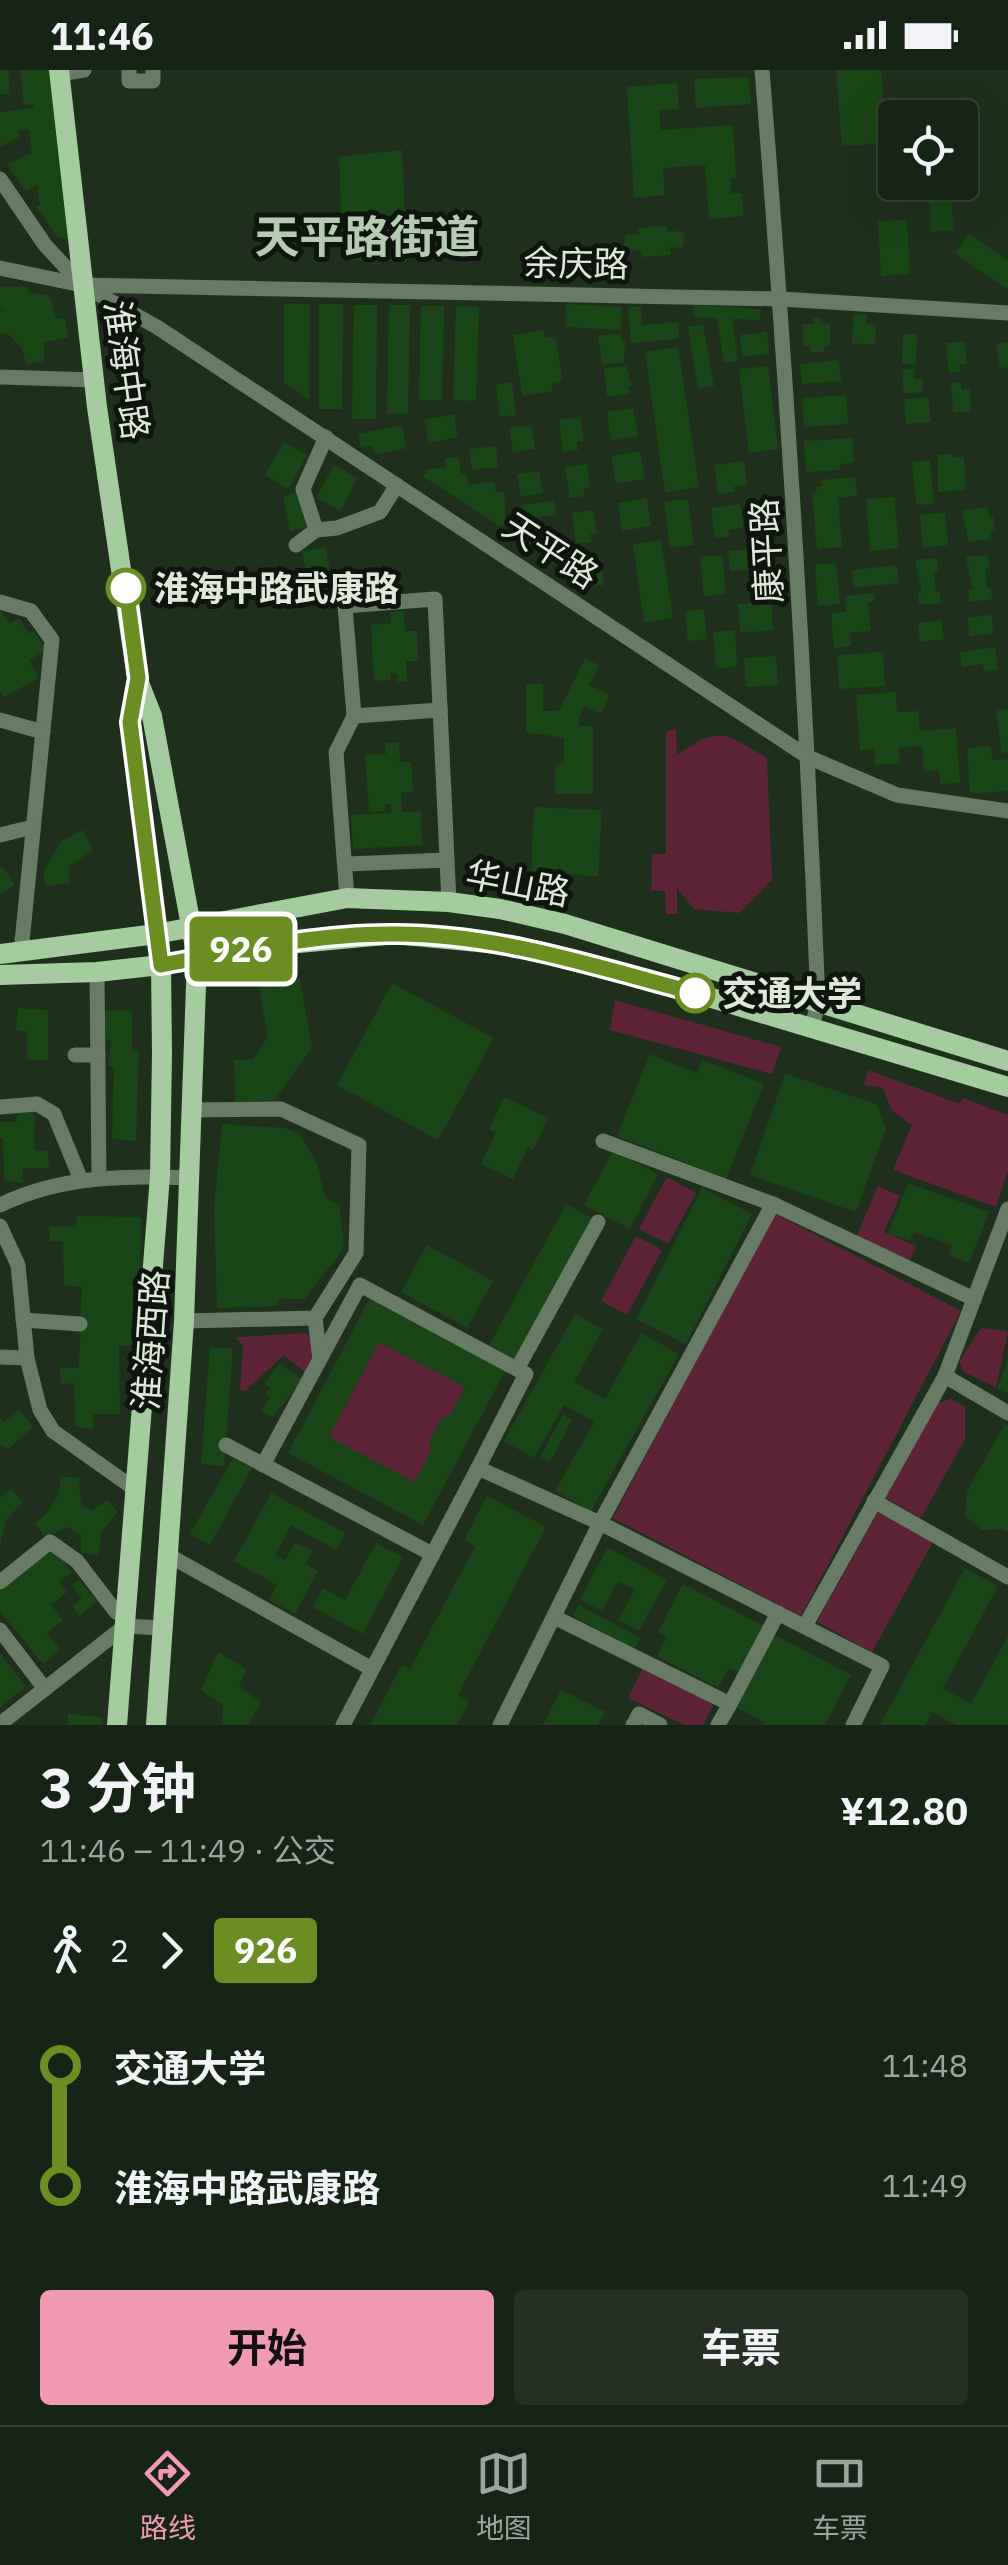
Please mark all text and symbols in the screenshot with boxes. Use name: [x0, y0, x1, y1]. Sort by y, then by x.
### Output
text: 11:46: [50, 11, 154, 60]
map controls: [878, 100, 978, 200]
button: locate: [878, 100, 978, 200]
district label: 天平路街道: [254, 207, 480, 265]
street label: 余庆路: [523, 239, 629, 287]
street label: 淮海中路: [94, 297, 160, 443]
street label: 康平路: [740, 497, 792, 605]
street label: 天平路: [494, 502, 608, 598]
place label: 淮海中路武康路: [154, 565, 399, 611]
marker: 淮海中路武康路: [107, 569, 145, 607]
street label: 华山路: [462, 850, 574, 916]
line badge: 926: [184, 916, 298, 982]
text: 926: [209, 926, 273, 972]
place label: 交通大学: [722, 970, 862, 1016]
marker: 交通大学: [676, 974, 714, 1012]
street label: 淮海西路: [122, 1269, 178, 1411]
text: 3 分钟: [40, 1752, 196, 1823]
text: ¥12.80: [840, 1786, 968, 1835]
text: 11:46 – 11:49 · 公交: [40, 1829, 336, 1871]
icon: walk: [40, 1923, 95, 1978]
icon: forward: [144, 1923, 199, 1978]
text: 926: [234, 1927, 297, 1973]
text: 2: [110, 1929, 129, 1971]
text: 交通大学: [114, 2043, 266, 2092]
text: 11:48: [882, 2044, 968, 2086]
text: 淮海中路武康路: [114, 2163, 380, 2212]
text: 11:49: [882, 2164, 968, 2206]
button: 开始: [40, 2290, 494, 2405]
button: 车票: [514, 2290, 968, 2405]
tab: 路线: [140, 2446, 196, 2546]
tab: 地图: [476, 2446, 532, 2546]
tab: 车票: [812, 2446, 868, 2546]

